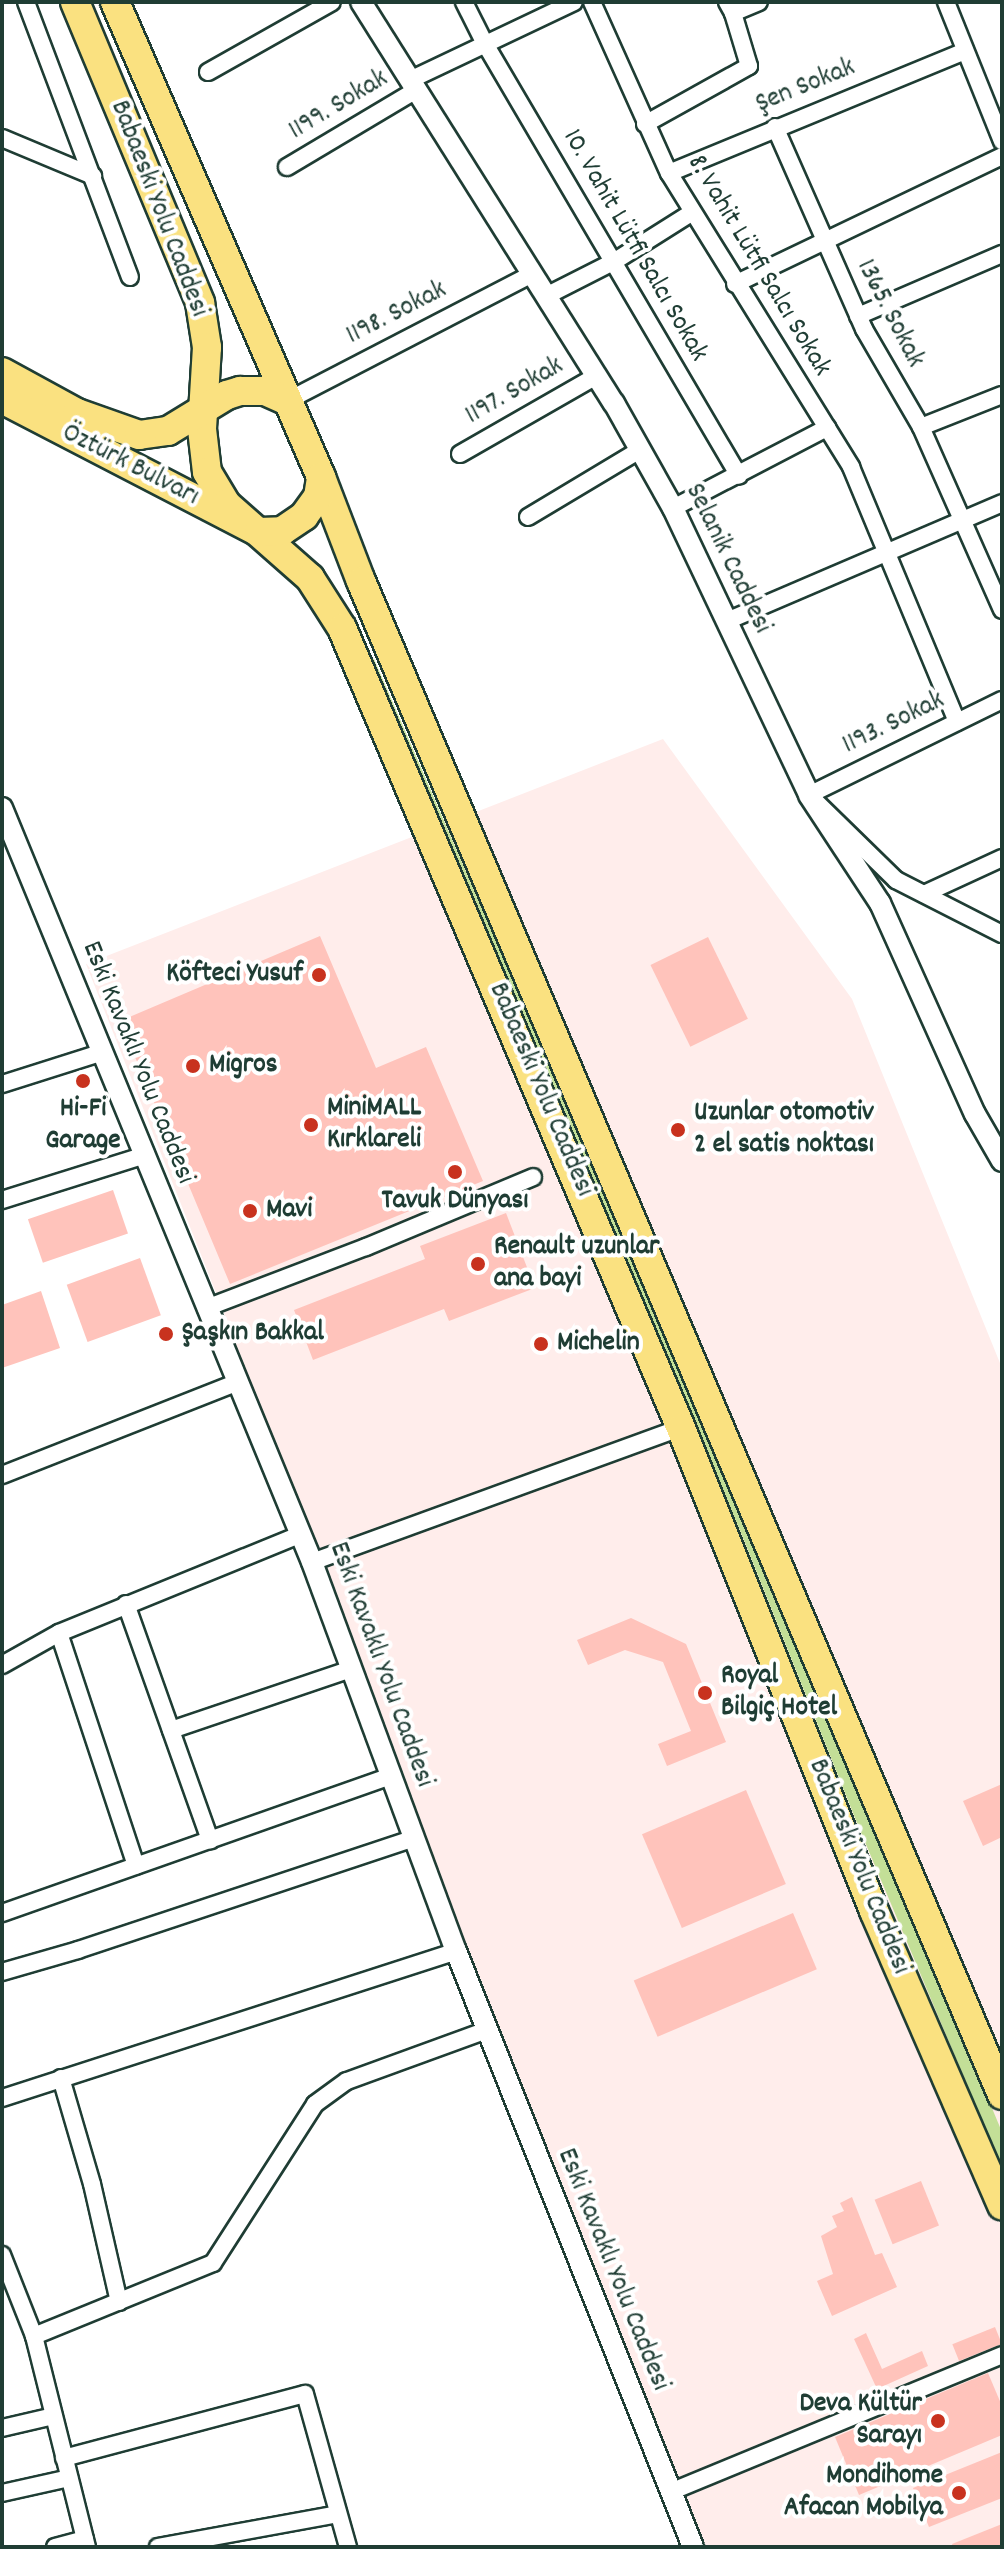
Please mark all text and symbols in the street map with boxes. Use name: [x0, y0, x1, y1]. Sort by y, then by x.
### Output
street label: Şen Sokak: [751, 52, 861, 122]
street label: 1199. Sokak: [283, 63, 395, 149]
street label: Babaeski Yolu Caddesi: [101, 96, 215, 322]
street label: 10. Vahit Lütfi Salcı Sokak: [554, 124, 714, 368]
street label: 8. Vahit Lütfi Salcı Sokak: [679, 149, 837, 383]
street label: 1365. Sokak: [847, 254, 931, 374]
street label: 1198. Sokak: [341, 274, 453, 354]
street label: 1197. Sokak: [460, 351, 570, 433]
street label: Öztürk Bulvarı: [56, 417, 204, 515]
street label: Selanik Caddesi: [676, 478, 778, 640]
street label: 1193. Sokak: [837, 685, 951, 763]
street label: Eski Kavaklı Yolu Caddesi: [73, 937, 201, 1189]
place label: Köfteci Yusuf: [166, 958, 303, 992]
marker: Köfteci Yusuf: [310, 966, 328, 984]
street label: Babaeski Yolu Caddesi: [480, 978, 600, 1202]
place label: Migros: [209, 1049, 277, 1083]
marker: Migros: [184, 1057, 202, 1075]
marker: Hi-Fi Garage: [74, 1072, 92, 1090]
place label: MiniMALL Kırklareli: [327, 1092, 421, 1158]
place label: Hi-Fi Garage: [45, 1093, 121, 1159]
place label: Uzunlar otomotiv 2 el satis noktası: [694, 1097, 874, 1163]
marker: MiniMALL Kırklareli: [302, 1116, 320, 1134]
marker: Uzunlar otomotiv 2 el satis noktası: [669, 1121, 687, 1139]
marker: Tavuk Dünyası: [446, 1163, 464, 1181]
place label: Tavuk Dünyası: [382, 1185, 528, 1219]
place label: Mavi: [266, 1194, 312, 1228]
marker: Mavi: [241, 1202, 259, 1220]
place label: Renault uzunlar ana bayi: [494, 1231, 659, 1297]
marker: Renault uzunlar ana bayi: [469, 1255, 487, 1273]
place label: Şaşkın Bakkal: [182, 1317, 324, 1351]
marker: Şaşkın Bakkal: [157, 1325, 175, 1343]
place label: Michelin: [557, 1327, 640, 1361]
marker: Michelin: [532, 1335, 550, 1353]
street label: Eski Kavaklı Yolu Caddesi: [320, 1538, 440, 1792]
place label: Royal Bilgiç Hotel: [721, 1660, 837, 1726]
marker: Royal Bilgiç Hotel: [696, 1684, 714, 1702]
street label: Babaeski Yolu Caddesi: [800, 1754, 916, 1980]
street label: Eski Kavaklı Yolu Caddesi: [548, 2144, 676, 2396]
place label: Deva Kültür Sarayı: [800, 2388, 922, 2454]
marker: Deva Kültür Sarayı: [929, 2412, 947, 2430]
place label: Mondihome Afacan Mobilya: [784, 2460, 943, 2526]
marker: Mondihome Afacan Mobilya: [950, 2484, 968, 2502]

